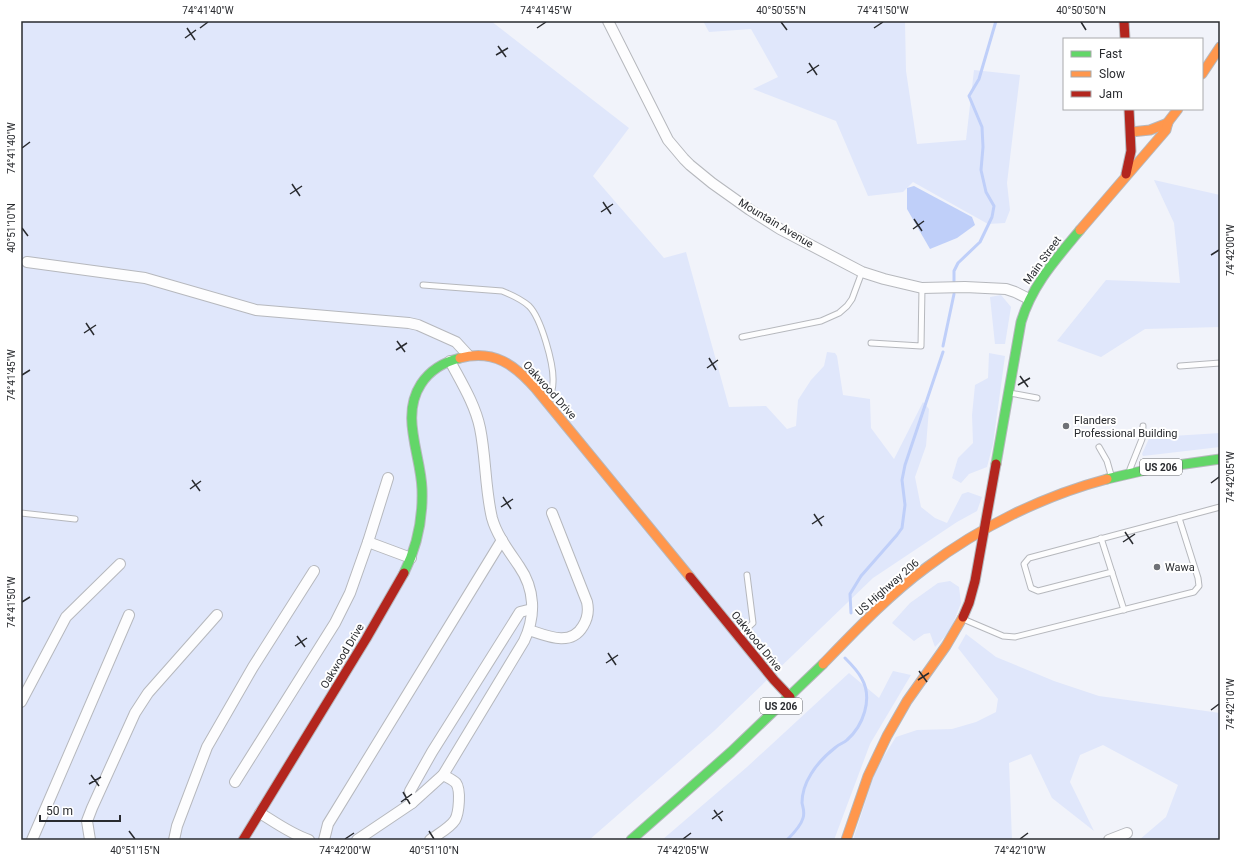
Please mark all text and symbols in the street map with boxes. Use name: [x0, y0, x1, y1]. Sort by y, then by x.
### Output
text: 74°41'40"W: [182, 5, 234, 16]
text: 74°41'45"W: [520, 5, 572, 16]
text: 40°50'55"N: [756, 5, 806, 16]
text: 74°41'50"W: [857, 5, 909, 16]
text: 40°50'50"N: [1056, 5, 1106, 16]
legend: [1063, 38, 1203, 110]
text: Fast: [1099, 47, 1122, 61]
text: Slow: [1099, 67, 1125, 81]
text: Jam: [1099, 87, 1123, 101]
text: 74°41'40"W: [6, 122, 17, 174]
street label: Mountain Avenue: [736, 196, 816, 251]
text: 40°51'10"N: [6, 203, 17, 253]
text: 74°42'00"W: [1225, 224, 1236, 276]
street label: Main Street: [1021, 233, 1064, 287]
text: 74°41'45"W: [6, 349, 17, 401]
street label: Oakwood Drive: [520, 359, 579, 422]
place label: Flanders Professional Building: [1074, 414, 1178, 440]
marker: Flanders Professional Building: [1061, 421, 1071, 431]
text: 74°42'05"W: [1225, 451, 1236, 503]
road number: US 206: [1140, 459, 1182, 475]
street label: US Highway 206: [853, 556, 922, 618]
place label: Wawa: [1165, 561, 1195, 574]
marker: Wawa: [1152, 562, 1162, 572]
text: 74°41'50"W: [6, 576, 17, 628]
street label: Oakwood Drive: [728, 609, 785, 674]
street label: Oakwood Drive: [318, 621, 367, 691]
text: 74°42'10"W: [1225, 678, 1236, 730]
road number: US 206: [760, 698, 802, 714]
scale bar: [40, 797, 120, 823]
text: 50 m: [46, 804, 73, 818]
text: 40°51'15"N: [110, 845, 160, 856]
text: 74°42'00"W: [319, 845, 371, 856]
text: 40°51'10"N: [409, 845, 459, 856]
text: 74°42'05"W: [657, 845, 709, 856]
text: 74°42'10"W: [994, 845, 1046, 856]

